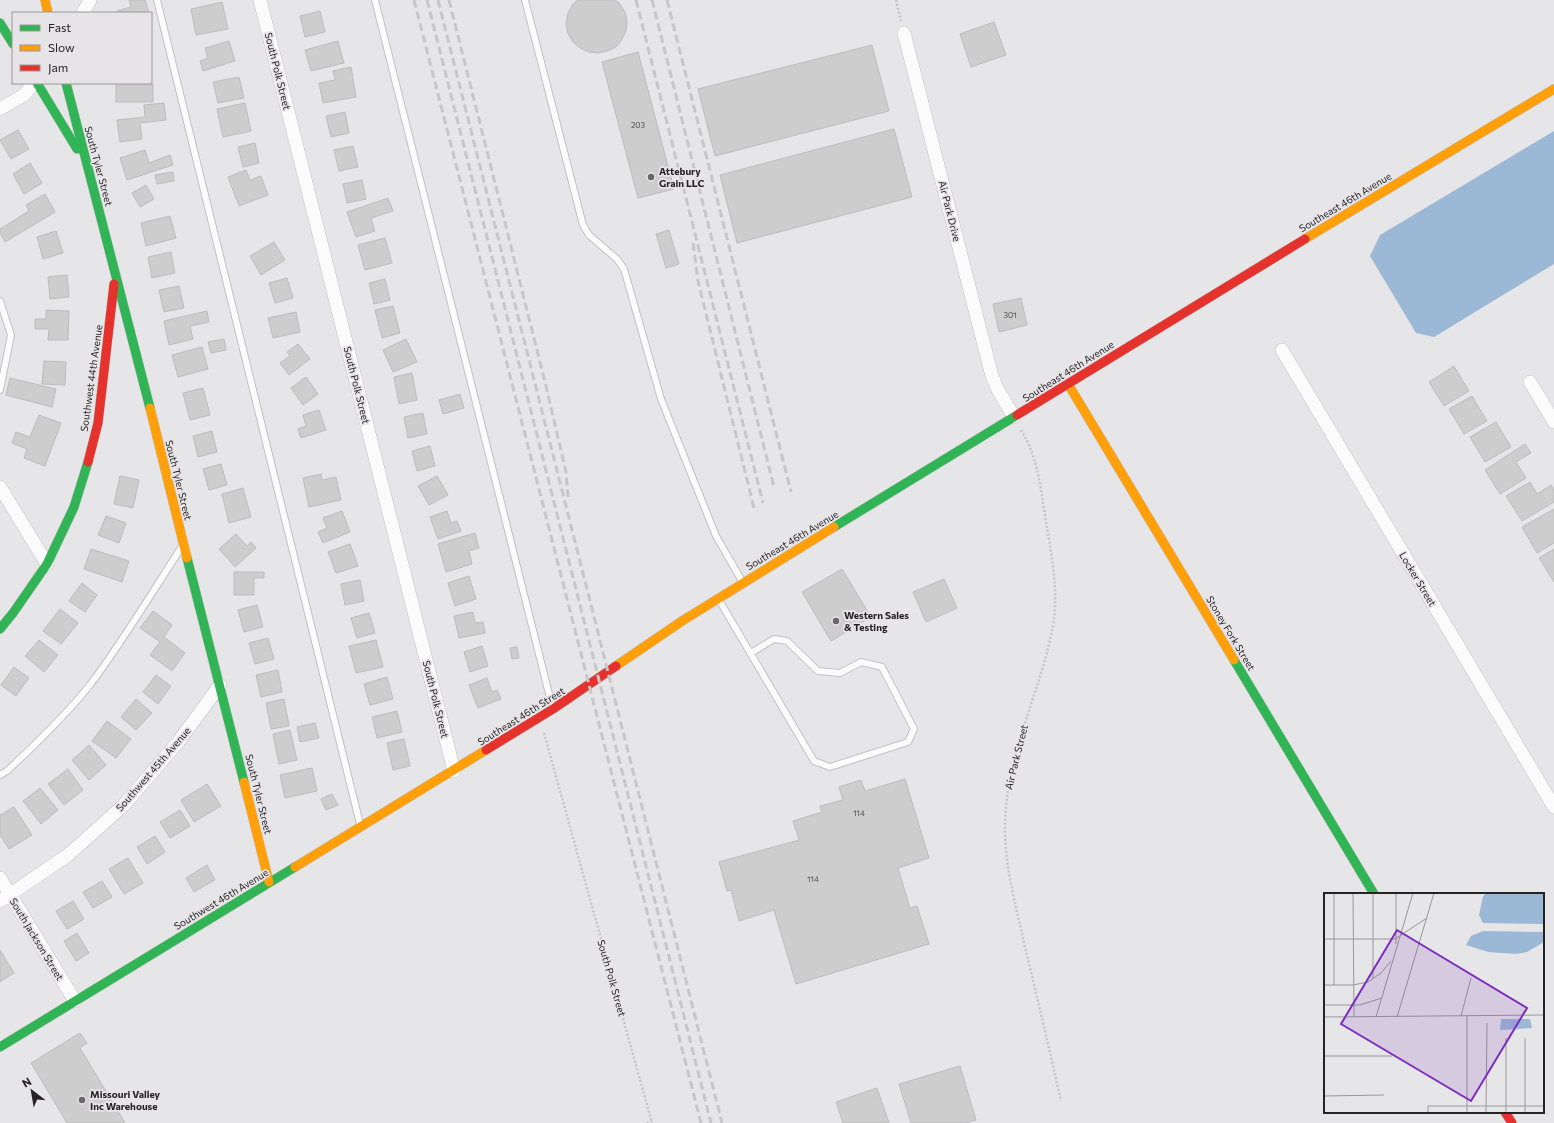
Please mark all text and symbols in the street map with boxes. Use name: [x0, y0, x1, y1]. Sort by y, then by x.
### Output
legend: [12, 12, 152, 84]
text: Fast: [48, 20, 71, 34]
street label: South Polk Street: [263, 31, 293, 111]
text: Slow: [48, 40, 75, 54]
text: Jam: [48, 60, 68, 75]
house number: 203: [631, 120, 646, 130]
street label: South Tyler Street: [83, 125, 115, 207]
place label: Attebury Grain LLC: [659, 165, 705, 189]
street label: Southeast 46th Avenue: [1297, 170, 1393, 234]
marker: Attebury Grain LLC: [646, 172, 656, 182]
street label: Air Park Drive: [937, 179, 963, 243]
house number: 301: [1003, 310, 1017, 320]
street label: Southwest 44th Avenue: [78, 324, 104, 432]
street label: Southeast 46th Avenue: [1020, 338, 1116, 404]
street label: South Polk Street: [342, 345, 372, 425]
street label: South Tyler Street: [163, 439, 195, 521]
street label: Southeast 46th Avenue: [744, 508, 840, 572]
street label: Locker Street: [1397, 550, 1439, 608]
street label: Stoney Fork Street: [1204, 594, 1258, 672]
place label: Western Sales & Testing: [844, 609, 909, 633]
marker: Western Sales & Testing: [831, 616, 841, 626]
street label: South Polk Street: [421, 659, 451, 739]
street label: Southeast 46th Street: [475, 684, 567, 748]
street label: Air Park Street: [1002, 723, 1030, 791]
street label: Southwest 45th Avenue: [113, 724, 193, 814]
street label: South Tyler Street: [243, 753, 275, 835]
house number: 114: [853, 808, 865, 818]
street label: Southwest 46th Avenue: [172, 866, 270, 932]
house number: 114: [807, 874, 819, 884]
inset map: [1324, 893, 1544, 1113]
street label: South Jackson Street: [8, 896, 66, 982]
street label: South Polk Street: [595, 938, 629, 1018]
north arrow: [12, 1071, 52, 1111]
text: N: [20, 1074, 33, 1090]
place label: Missouri Valley Inc Warehouse: [90, 1088, 161, 1112]
marker: Missouri Valley Inc Warehouse: [77, 1095, 87, 1105]

